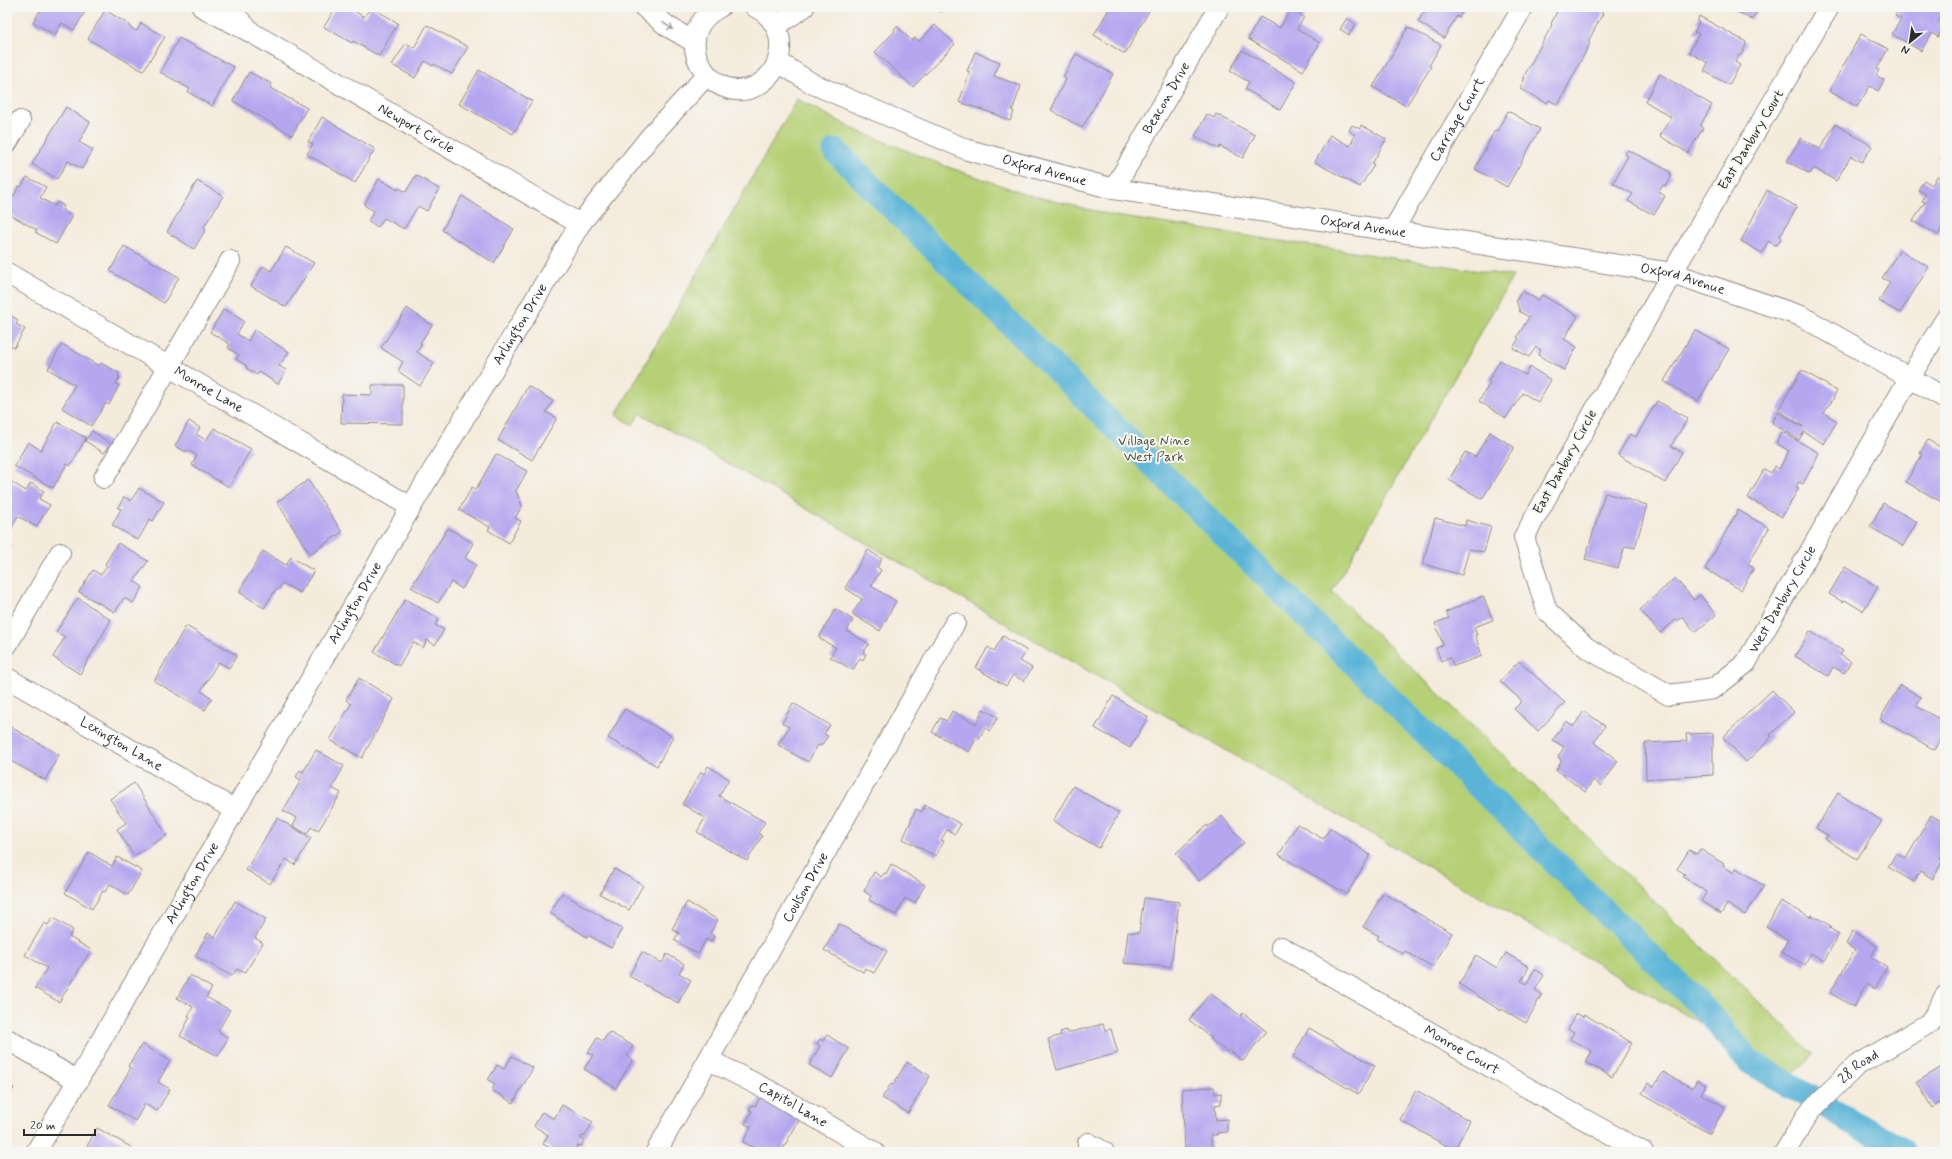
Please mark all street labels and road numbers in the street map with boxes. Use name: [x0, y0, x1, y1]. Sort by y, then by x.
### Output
street label: Beacon Drive: [1139, 59, 1194, 137]
street label: Carriage Court: [1426, 74, 1489, 165]
street label: East Danbury Court: [1714, 87, 1788, 193]
street label: Newport Circle: [375, 99, 458, 158]
street label: Oxford Avenue: [1000, 151, 1089, 190]
street label: Oxford Avenue: [1319, 211, 1408, 242]
street label: Oxford Avenue: [1639, 259, 1727, 299]
street label: Arlington Drive: [489, 280, 551, 368]
street label: Monroe Lane: [170, 362, 247, 417]
street label: East Danbury Circle: [1529, 407, 1601, 517]
street label: West Danbury Circle: [1745, 542, 1821, 656]
street label: Arlington Drive: [324, 559, 386, 647]
street label: Lexington Lane: [76, 713, 166, 775]
street label: Arlington Drive: [161, 839, 223, 927]
street label: Coulson Drive: [779, 849, 833, 926]
street label: Monroe Court: [1421, 1022, 1503, 1079]
street label: 28 Road: [1834, 1046, 1882, 1088]
street label: Capitol Lane: [755, 1078, 831, 1132]

